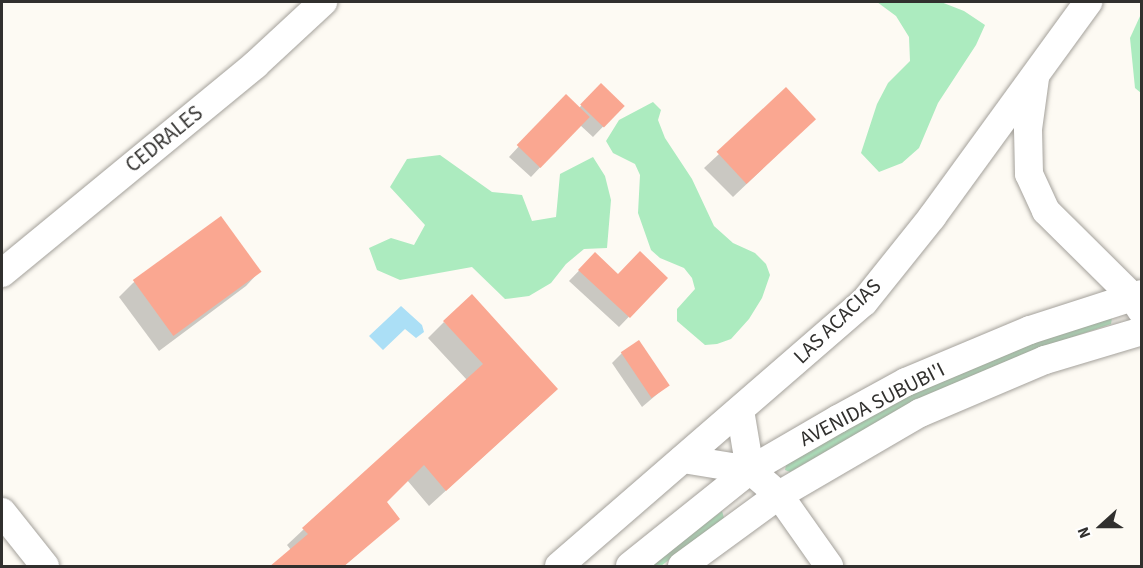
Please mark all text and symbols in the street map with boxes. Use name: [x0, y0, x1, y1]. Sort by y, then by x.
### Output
street label: CEDRALES: [120, 100, 208, 178]
street label: LAS ACACIAS: [788, 273, 886, 369]
street label: AVENIDA SUBUBI'I: [795, 357, 949, 451]
north arrow: [1071, 496, 1131, 556]
text: N: [1072, 524, 1096, 541]

